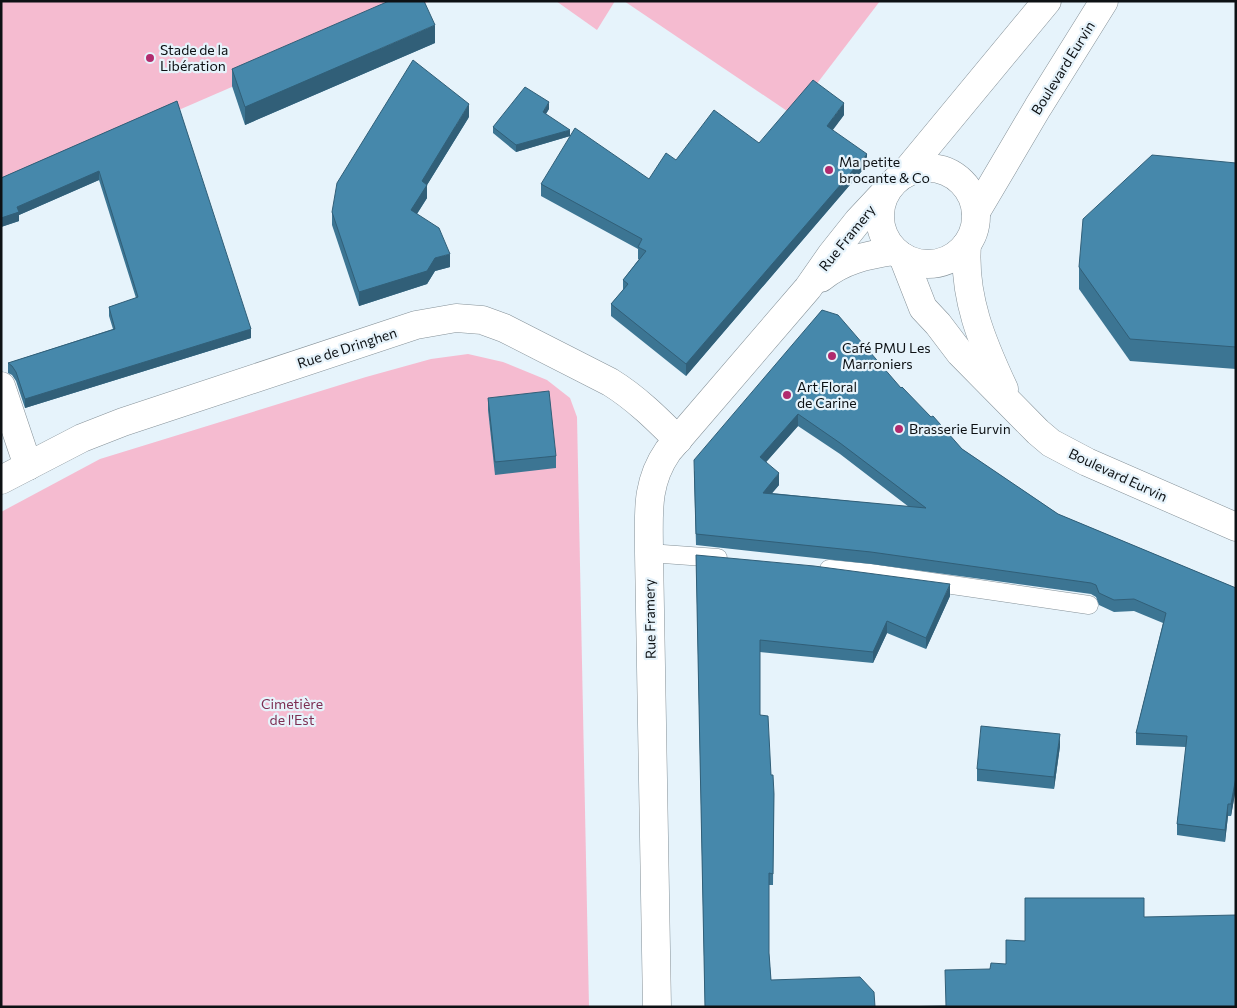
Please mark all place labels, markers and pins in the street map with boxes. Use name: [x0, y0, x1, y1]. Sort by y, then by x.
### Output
place label: Stade de la Libération: [160, 41, 228, 74]
marker: Stade de la Libération: [144, 52, 156, 64]
place label: Ma petite brocante & Co: [839, 153, 930, 186]
marker: Ma petite brocante & Co: [823, 164, 835, 176]
place label: Café PMU Les Marroniers: [842, 339, 931, 372]
marker: Café PMU Les Marroniers: [826, 350, 838, 362]
place label: Art Floral de Carine: [797, 378, 857, 411]
marker: Art Floral de Carine: [781, 389, 793, 401]
place label: Brasserie Eurvin: [909, 420, 1011, 437]
marker: Brasserie Eurvin: [893, 423, 905, 435]

